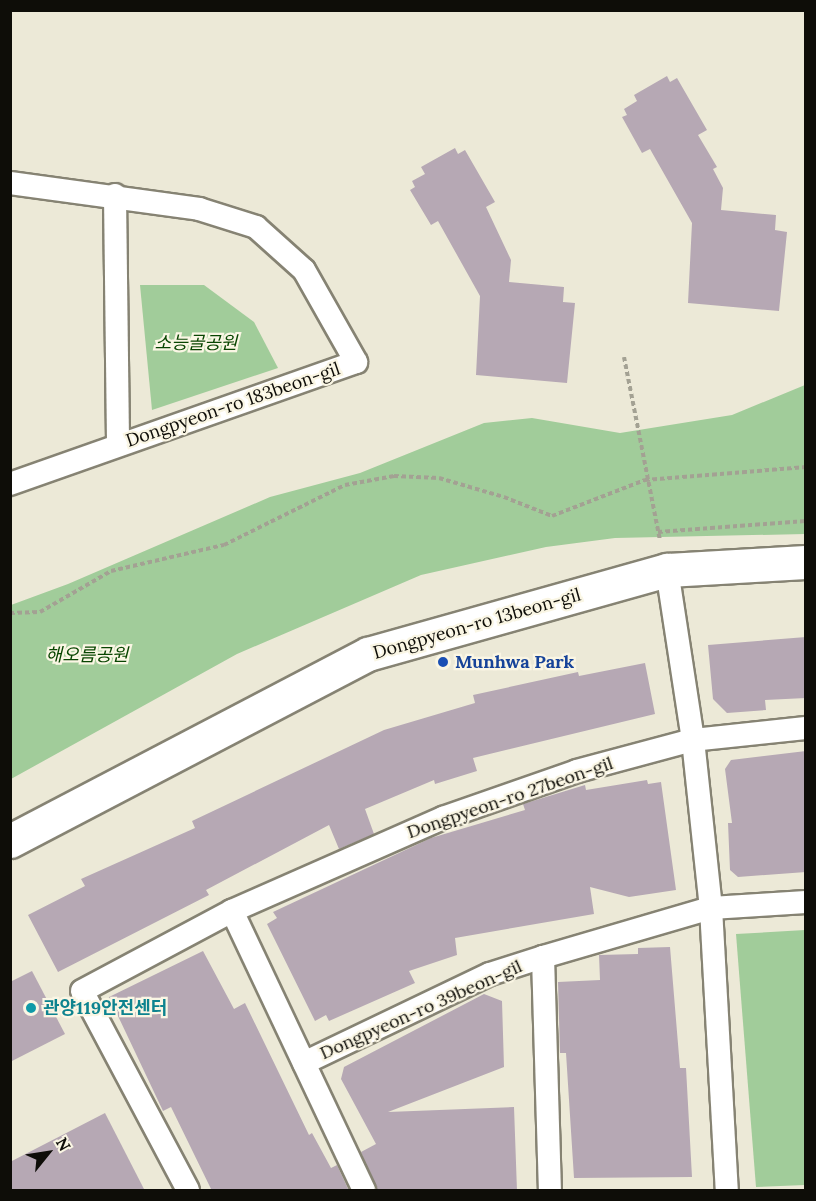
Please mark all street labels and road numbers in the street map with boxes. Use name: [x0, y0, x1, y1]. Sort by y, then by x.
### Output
street label: Dongpyeon-ro 183beon-gil: [123, 358, 343, 452]
street label: Dongpyeon-ro 13beon-gil: [371, 584, 583, 664]
street label: Dongpyeon-ro 27beon-gil: [404, 753, 616, 843]
street label: Dongpyeon-ro 39beon-gil: [317, 956, 525, 1064]

